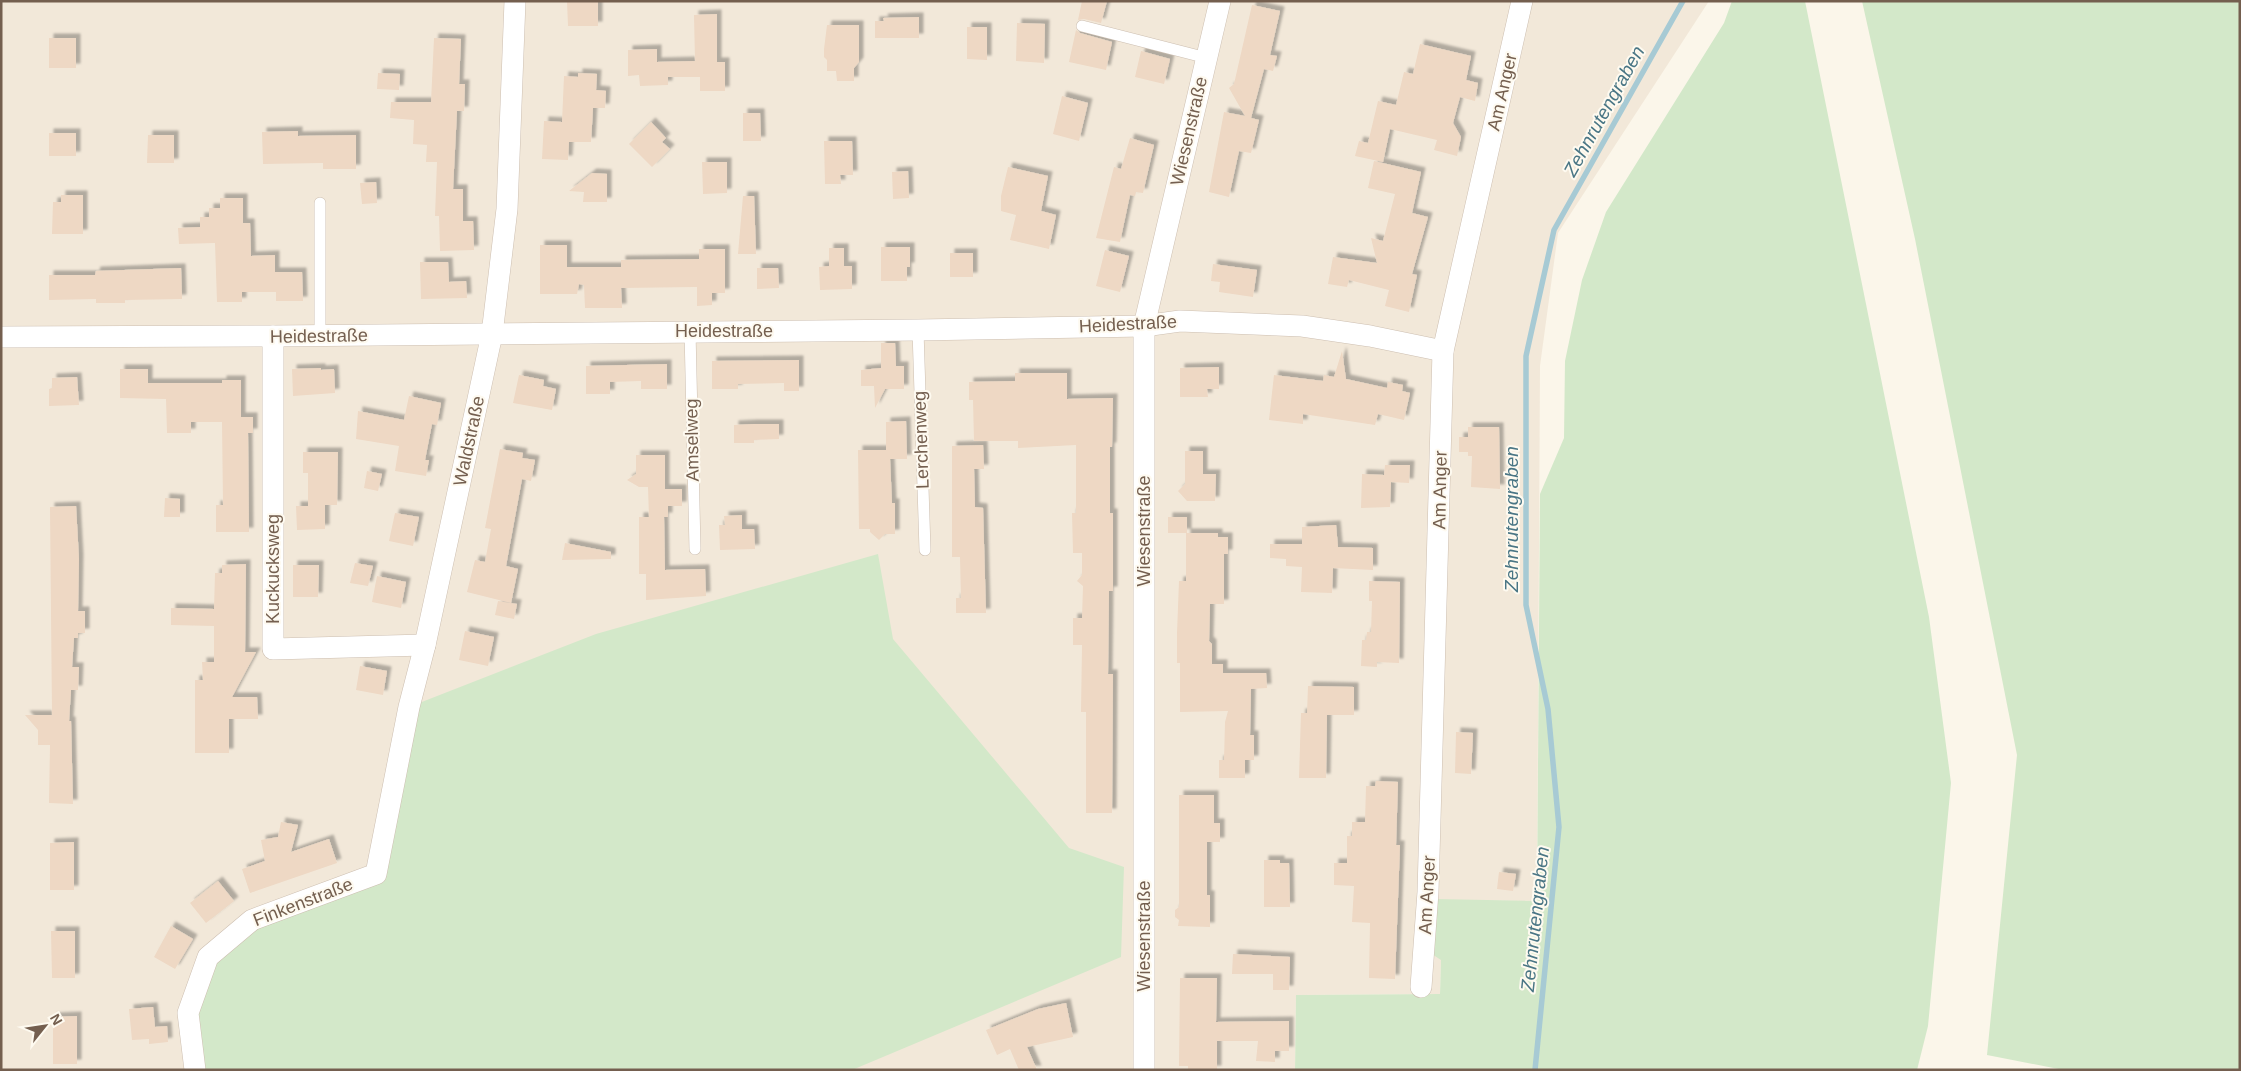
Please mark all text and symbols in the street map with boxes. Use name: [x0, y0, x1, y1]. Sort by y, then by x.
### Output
water label: Zehnrutengraben: [1559, 42, 1649, 181]
street label: Am Anger: [1483, 51, 1521, 133]
street label: Wiesenstraße: [1167, 75, 1211, 187]
street label: Heidestraße: [1079, 311, 1177, 337]
street label: Heidestraße: [675, 321, 773, 341]
street label: Heidestraße: [270, 325, 368, 347]
street label: Lerchenweg: [909, 391, 933, 489]
street label: Waldstraße: [450, 394, 488, 488]
street label: Amselweg: [681, 398, 703, 482]
water label: Zehnrutengraben: [1501, 446, 1522, 593]
street label: Am Anger: [1429, 450, 1451, 530]
street label: Wiesenstraße: [1134, 475, 1154, 587]
street label: Kuckucksweg: [263, 514, 283, 624]
water label: Zehnrutengraben: [1517, 845, 1553, 994]
street label: Am Anger: [1415, 855, 1439, 935]
street label: Finkenstraße: [250, 874, 356, 930]
street label: Wiesenstraße: [1134, 880, 1154, 992]
north arrow: [20, 1001, 70, 1051]
text: N: [47, 1011, 66, 1028]

